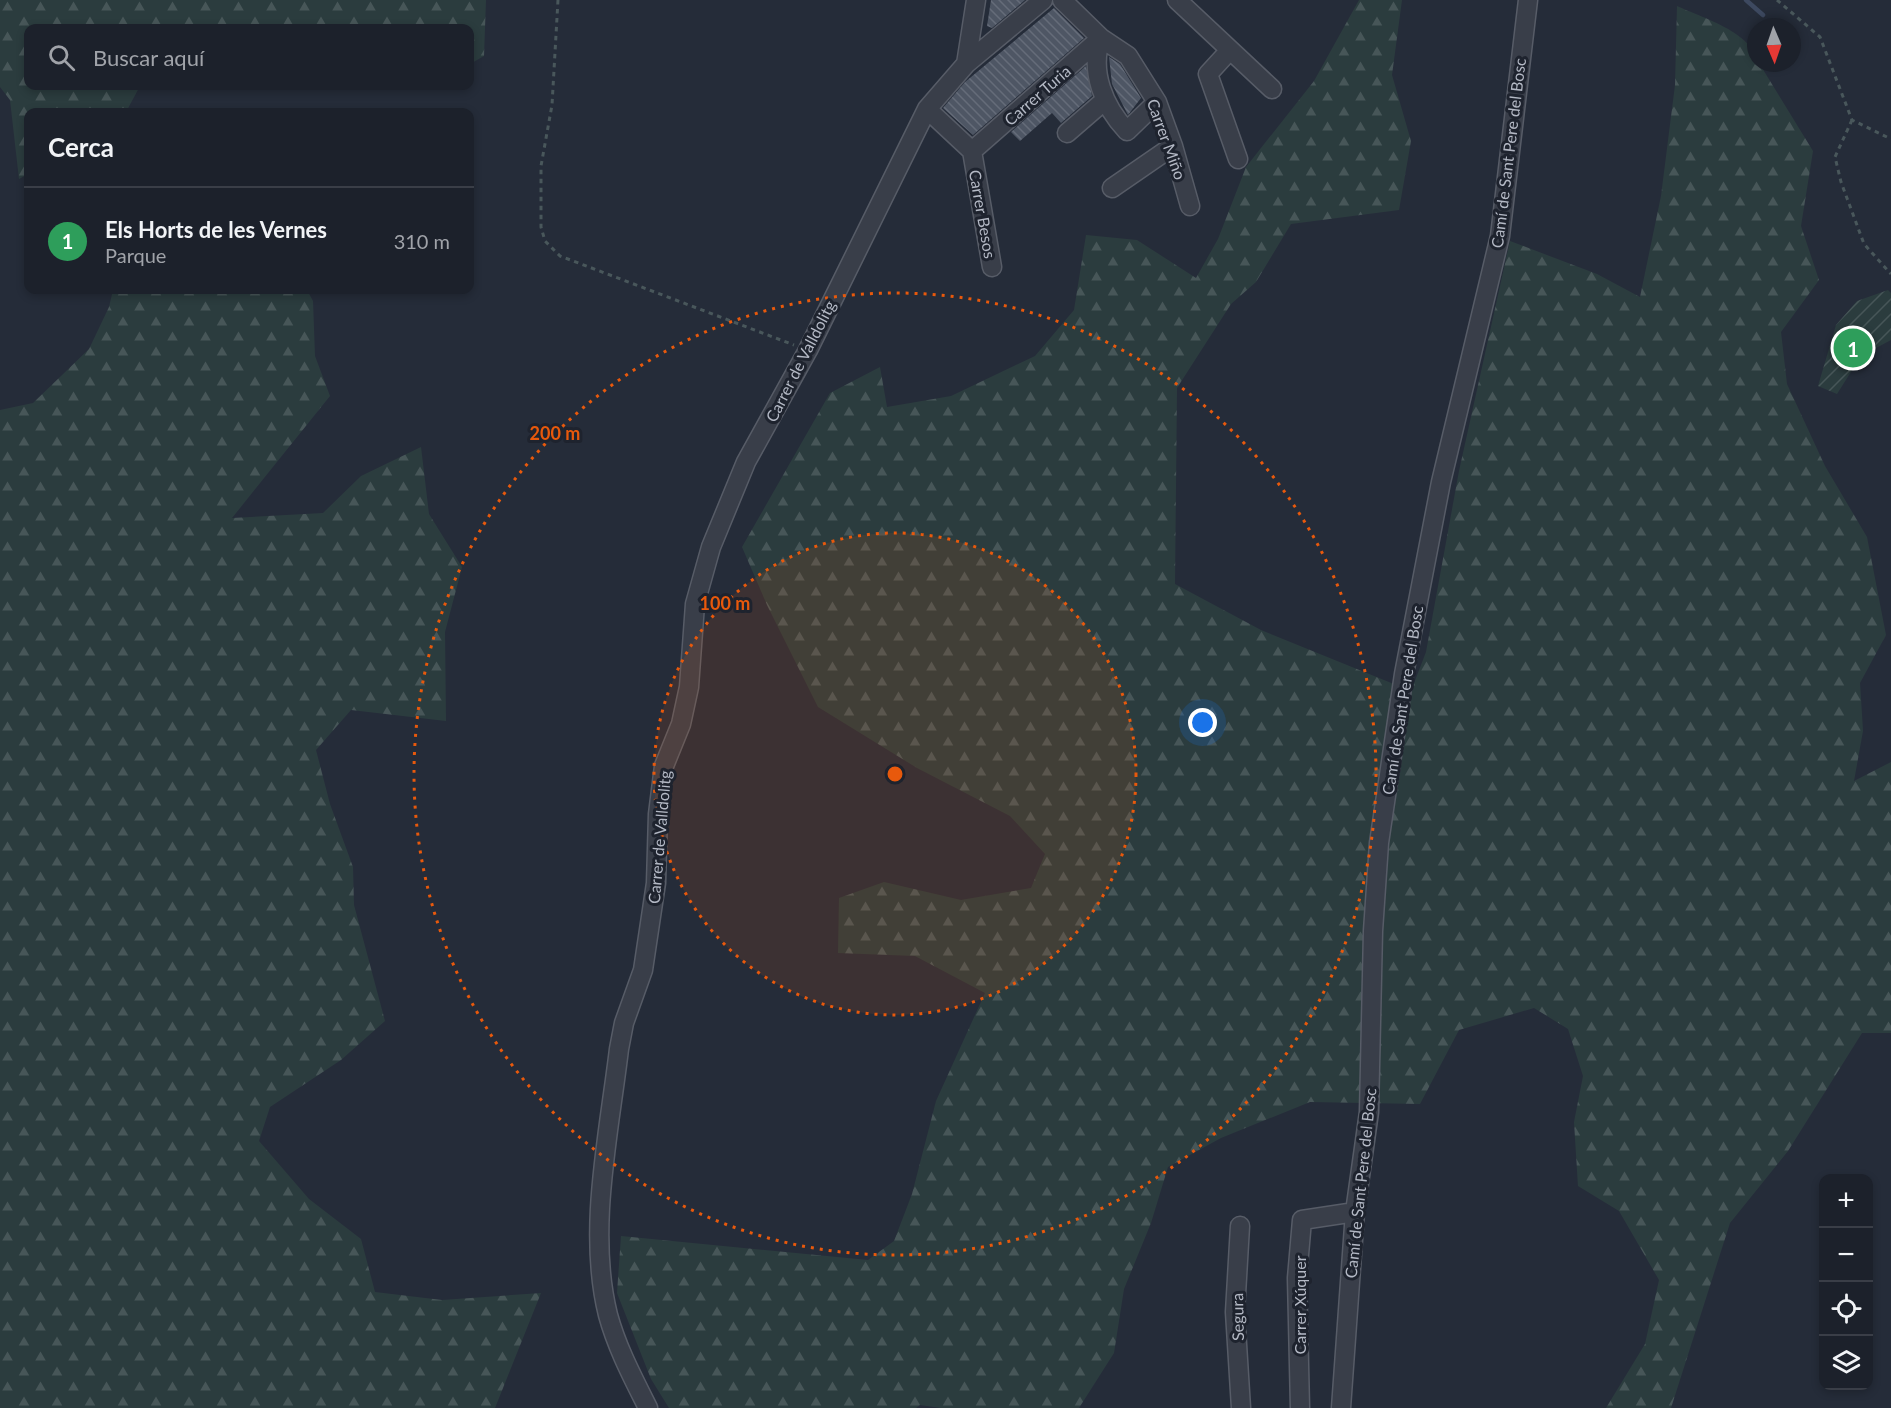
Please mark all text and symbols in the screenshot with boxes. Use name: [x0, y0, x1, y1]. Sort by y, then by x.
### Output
north arrow: [1747, 18, 1801, 72]
search box: [24, 24, 474, 90]
icon: search: [45, 41, 78, 74]
text: Buscar aquí: [93, 44, 204, 71]
street label: Camí de Sant Pere del Bosc: [1487, 57, 1529, 249]
street label: Carrer Turia: [1000, 61, 1074, 129]
street label: Carrer Miño: [1144, 96, 1190, 182]
text: Cerca: [48, 131, 114, 163]
street label: Carrer Besos: [966, 168, 1000, 260]
text: Els Horts de les Vernes: [105, 216, 327, 243]
text: 1: [62, 229, 73, 253]
text: 310 m: [394, 229, 450, 253]
text: Parque: [105, 243, 166, 267]
street label: Carrer de Valldolitg: [761, 297, 839, 425]
pin: 1: [1834, 326, 1872, 370]
text: 200 m: [530, 422, 580, 444]
text: 100 m: [700, 592, 750, 614]
street label: Camí de Sant Pere del Bosc: [1378, 604, 1426, 796]
your location: [1188, 708, 1217, 737]
centre of rings: [885, 764, 905, 784]
street label: Carrer de Valldolitg: [644, 770, 674, 904]
street label: Camí de Sant Pere del Bosc: [1341, 1087, 1379, 1279]
map controls: [1819, 1174, 1873, 1390]
button: +: [1819, 1174, 1873, 1228]
button: −: [1819, 1228, 1873, 1282]
street label: Carrer Xúquer: [1290, 1255, 1309, 1354]
button: locate: [1819, 1282, 1873, 1336]
street label: Segura: [1227, 1293, 1247, 1341]
button: layers: [1819, 1336, 1873, 1390]

